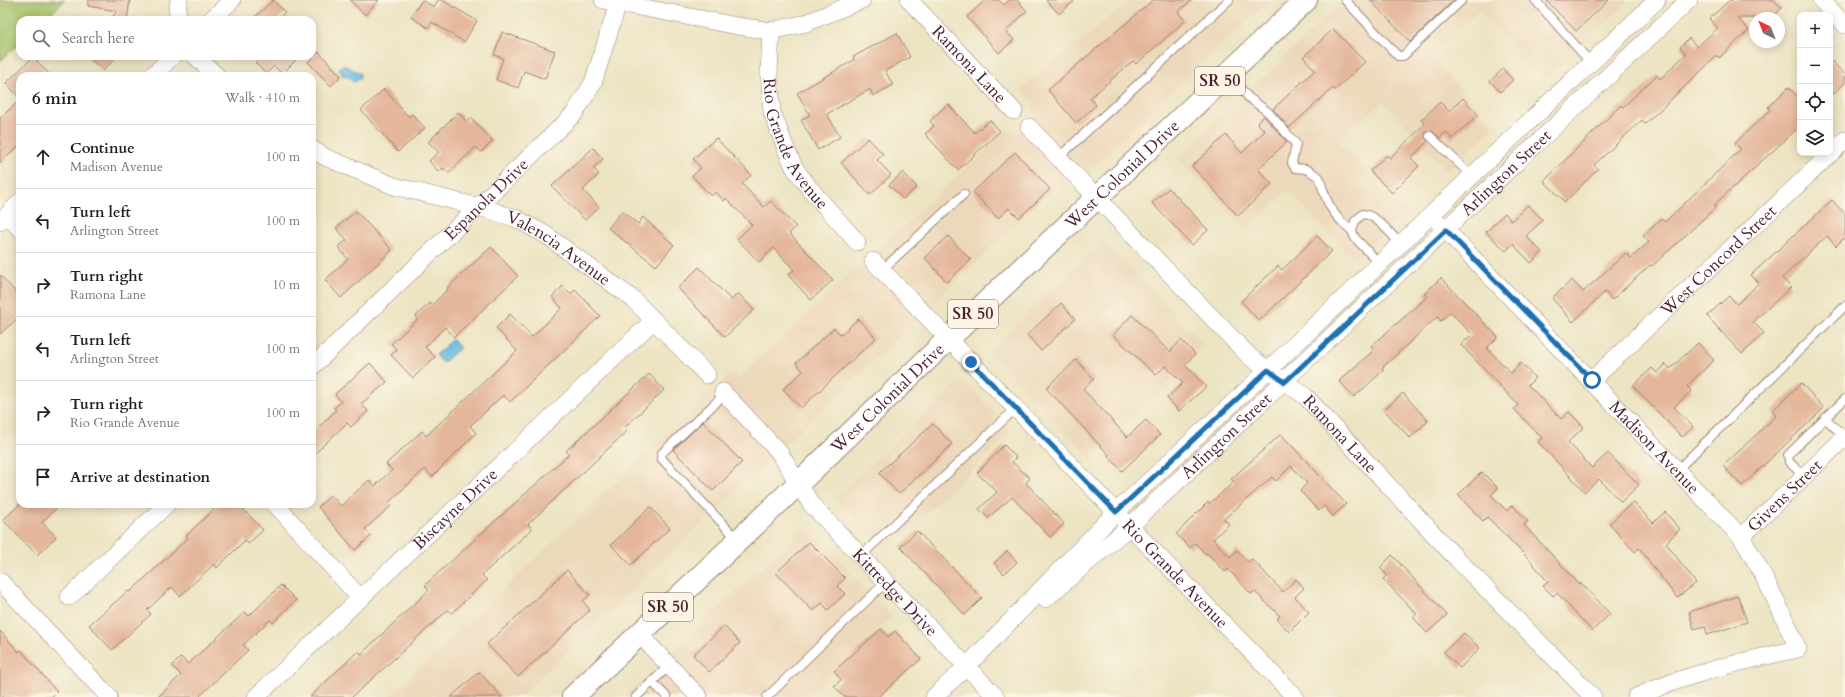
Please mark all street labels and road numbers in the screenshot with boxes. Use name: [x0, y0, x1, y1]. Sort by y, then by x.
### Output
street label: Ramona Lane: [927, 20, 1012, 108]
road number: SR 50: [1195, 67, 1245, 95]
street label: Rio Grande Avenue: [758, 77, 834, 214]
street label: West Colonial Drive: [1059, 114, 1184, 235]
street label: Arlington Street: [1455, 124, 1556, 221]
street label: Espanola Drive: [439, 153, 533, 245]
street label: West Concord Street: [1655, 199, 1782, 322]
street label: Valencia Avenue: [504, 205, 616, 290]
road number: SR 50: [948, 300, 998, 328]
street label: West Colonial Drive: [825, 337, 949, 459]
street label: Arlington Street: [1176, 387, 1277, 484]
street label: Ramona Lane: [1298, 390, 1383, 478]
street label: Madison Avenue: [1604, 395, 1705, 499]
street label: Givens Street: [1742, 454, 1827, 537]
street label: Biscayne Drive: [407, 463, 502, 554]
street label: Rio Grande Avenue: [1117, 514, 1234, 633]
street label: Kittredge Drive: [848, 543, 943, 641]
road number: SR 50: [643, 593, 693, 621]

